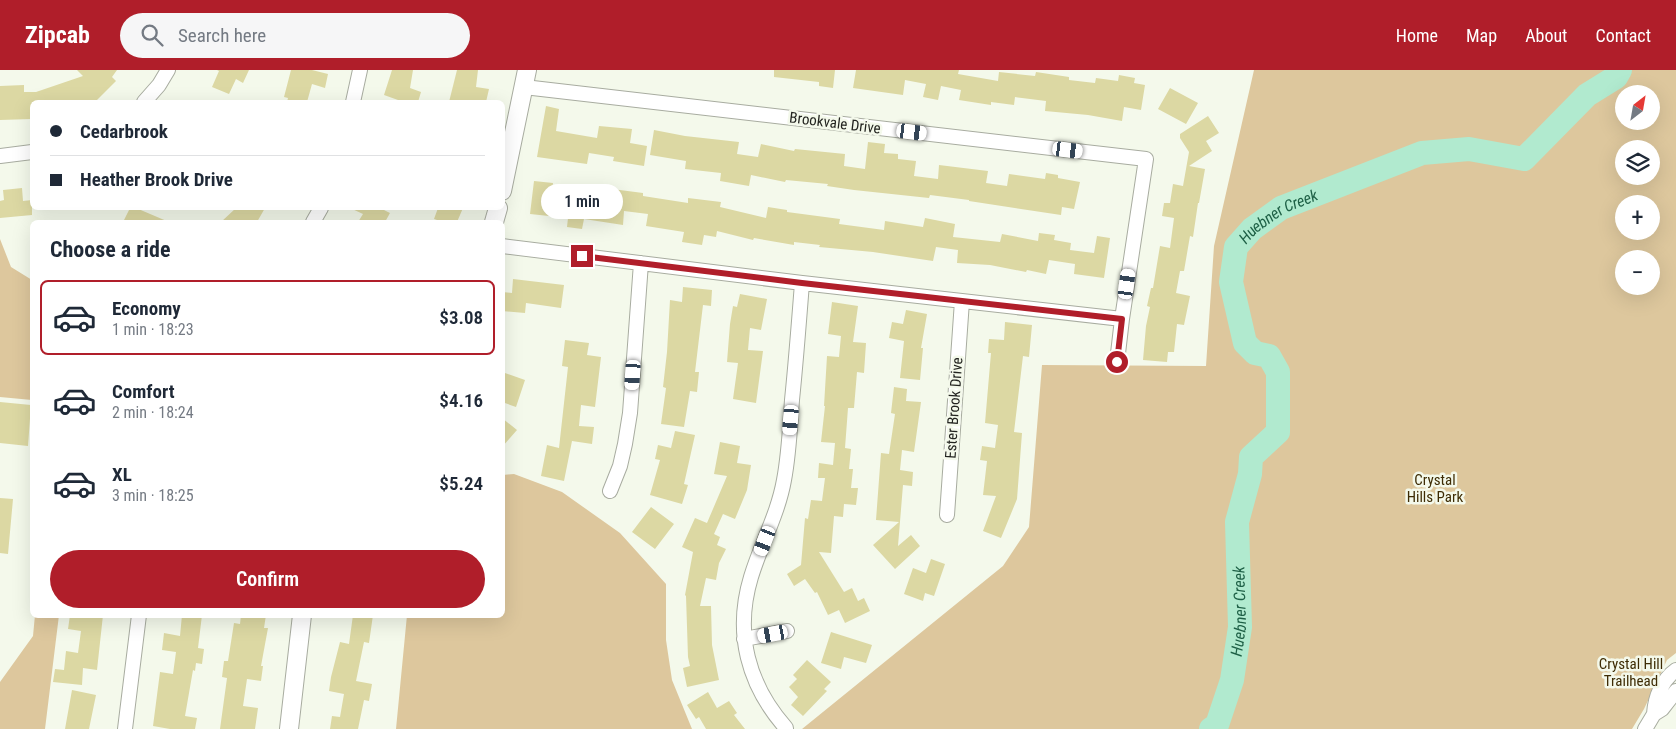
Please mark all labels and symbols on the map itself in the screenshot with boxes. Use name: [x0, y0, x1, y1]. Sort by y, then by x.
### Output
north arrow: [1615, 85, 1660, 130]
street label: Brookvale Drive: [788, 108, 882, 138]
car: [896, 123, 927, 141]
car: [1052, 141, 1083, 159]
callout: 1 min: [541, 184, 623, 218]
water label: Huebner Creek: [1235, 185, 1322, 247]
route end: [571, 245, 593, 267]
car: [1117, 268, 1136, 300]
route start: [1106, 351, 1128, 373]
street label: Ester Brook Drive: [941, 357, 967, 459]
car: [624, 360, 641, 390]
car: [782, 404, 799, 436]
park label: Crystal Hills Park: [1407, 471, 1464, 506]
car: [752, 524, 777, 558]
water label: Huebner Creek: [1227, 565, 1250, 657]
car: [756, 624, 789, 644]
park label: Crystal Hill Trailhead: [1599, 655, 1663, 690]

